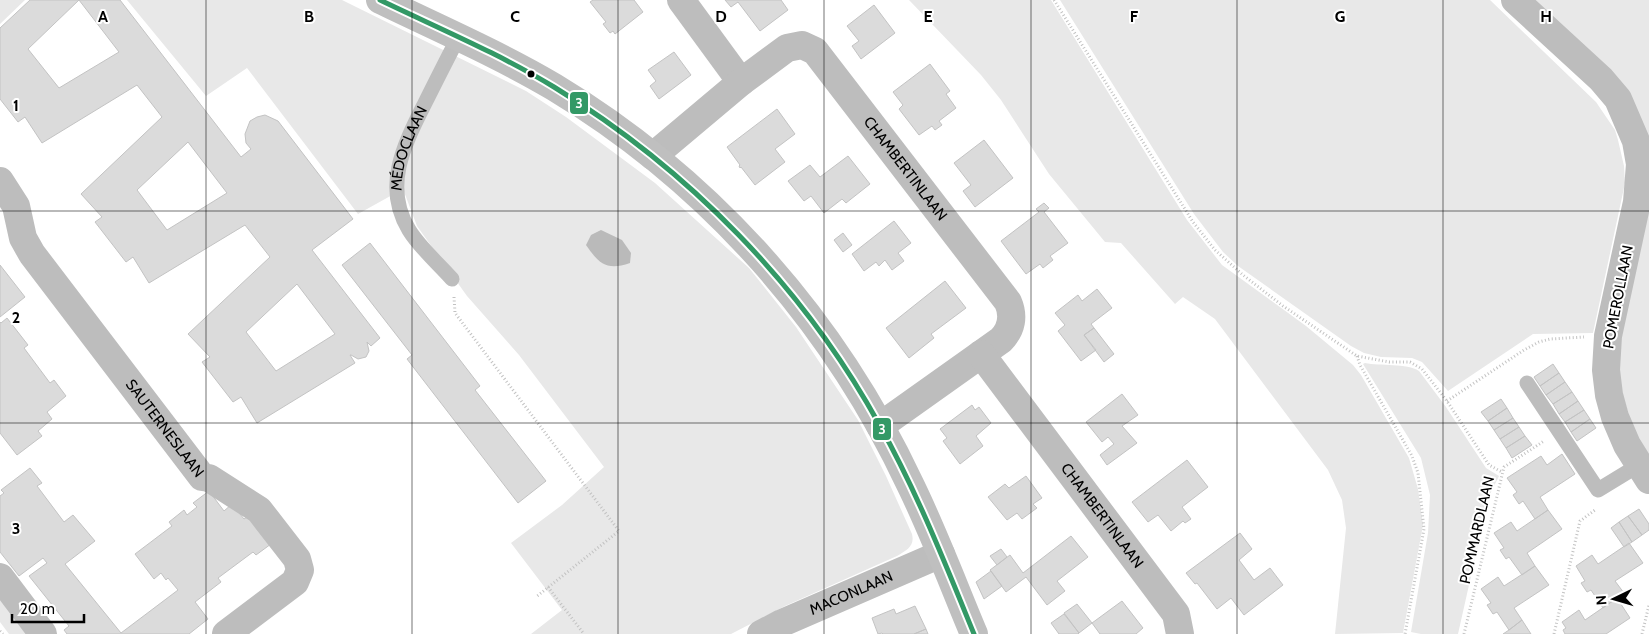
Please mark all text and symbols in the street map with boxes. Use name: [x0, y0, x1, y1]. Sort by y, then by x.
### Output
text: A: [98, 7, 108, 26]
text: B: [304, 7, 314, 26]
text: C: [510, 7, 520, 26]
text: D: [715, 7, 727, 26]
text: E: [923, 7, 933, 26]
text: F: [1130, 7, 1139, 26]
text: G: [1335, 7, 1345, 26]
text: H: [1540, 7, 1552, 26]
unlabelled marker: [526, 69, 536, 79]
line badge: 3: [569, 91, 589, 115]
text: 3: [575, 94, 583, 112]
text: 1: [13, 96, 19, 115]
street label: MÉDOCLAAN: [387, 103, 431, 191]
street label: CHAMBERTINLAAN: [860, 113, 951, 224]
street label: POMEROLLAAN: [1599, 244, 1637, 350]
text: 2: [12, 308, 20, 327]
street label: SAUTERNESLAAN: [122, 376, 208, 481]
line badge: 3: [872, 417, 892, 441]
text: 3: [878, 420, 886, 438]
street label: CHAMBERTINLAAN: [1057, 460, 1147, 572]
street label: POMMARDLAAN: [1456, 474, 1498, 586]
text: 3: [12, 519, 20, 538]
street label: MACONLAAN: [807, 567, 895, 619]
north arrow: [1589, 574, 1639, 624]
scale bar: [12, 592, 85, 624]
text: N: [1592, 594, 1610, 606]
text: 20 m: [20, 600, 55, 618]

